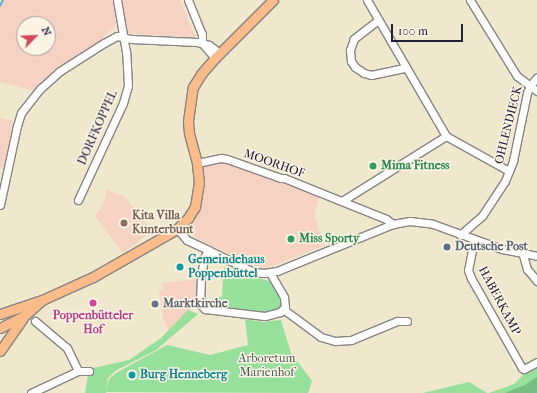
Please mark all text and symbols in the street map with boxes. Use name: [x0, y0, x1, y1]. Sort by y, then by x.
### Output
north arrow: [16, 16, 56, 56]
scale bar: [393, 16, 465, 42]
text: 100 m: [398, 24, 428, 38]
text: N: [39, 25, 54, 38]
street label: OHLENDIECK: [492, 84, 526, 166]
street label: DORFKOPPEL: [75, 88, 121, 168]
street label: MOORHOF: [242, 147, 306, 181]
place label: Mima Fitness: [381, 159, 450, 173]
marker: Mima Fitness: [368, 161, 378, 171]
place label: Kita Villa Kunterbunt: [132, 209, 194, 237]
marker: Kita Villa Kunterbunt: [119, 218, 129, 228]
place label: Miss Sporty: [299, 232, 360, 246]
marker: Miss Sporty: [286, 234, 296, 244]
place label: Deutsche Post: [455, 240, 528, 254]
marker: Deutsche Post: [442, 242, 452, 252]
place label: Gemeindehaus Poppenbüttel: [188, 253, 265, 281]
marker: Gemeindehaus Poppenbüttel: [175, 262, 185, 272]
street label: HABERKAMP: [475, 264, 523, 338]
place label: Marktkirche: [163, 297, 228, 311]
marker: Poppenbütteler Hof: [88, 298, 98, 308]
marker: Marktkirche: [150, 299, 160, 309]
place label: Poppenbütteler Hof: [53, 309, 133, 337]
park label: Arboretum Marienhof: [238, 352, 296, 380]
place label: Burg Henneberg: [140, 368, 227, 382]
marker: Burg Henneberg: [127, 370, 137, 380]

